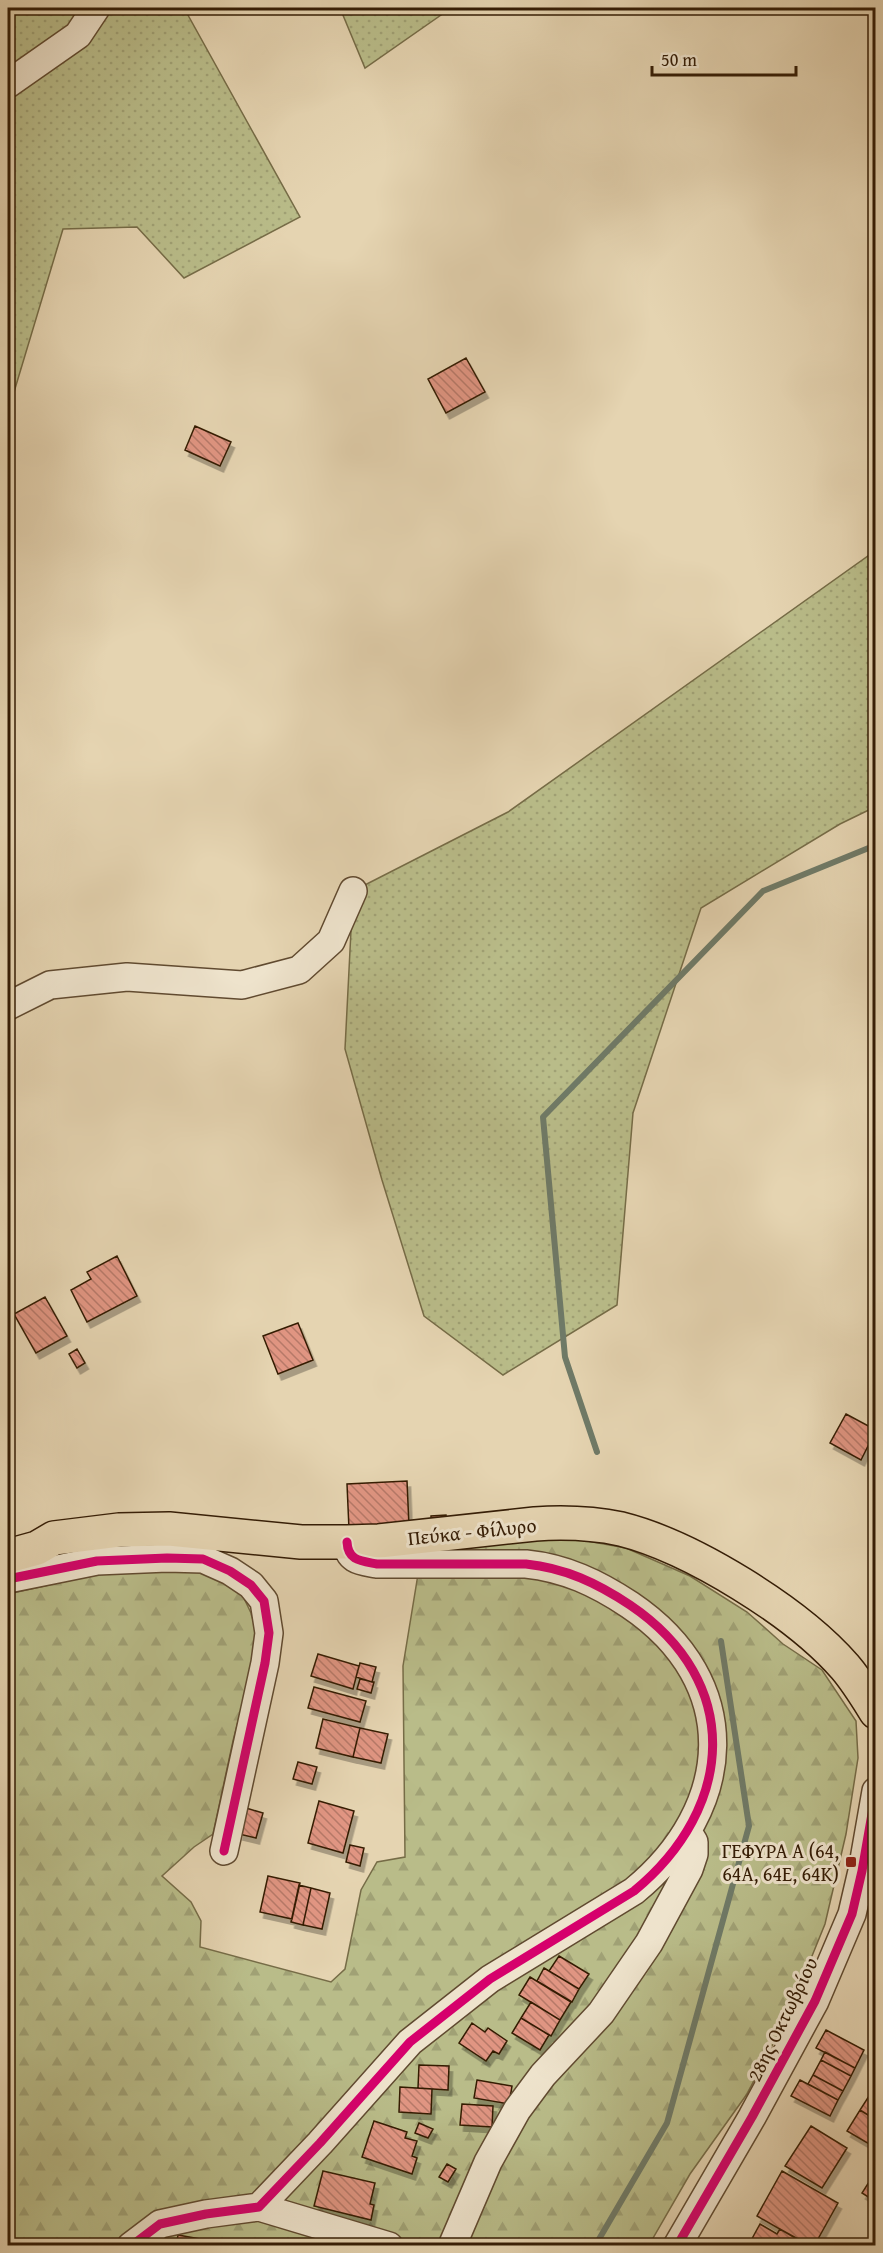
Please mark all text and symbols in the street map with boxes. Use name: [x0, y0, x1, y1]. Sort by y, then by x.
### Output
scale bar: [652, 39, 796, 77]
text: 50 m: [661, 46, 697, 73]
street label: Πεύκα - Φίλυρο: [406, 1510, 538, 1552]
place label: ΓΕΦΥΡΑ A (64, 64Α, 64Ε, 64Κ): [722, 1836, 839, 1888]
marker: ΓΕΦΥΡΑ A (64, 64Α, 64Ε, 64Κ): [844, 1855, 858, 1869]
street label: 28ης Οκτωβρίου: [739, 1952, 825, 2086]

